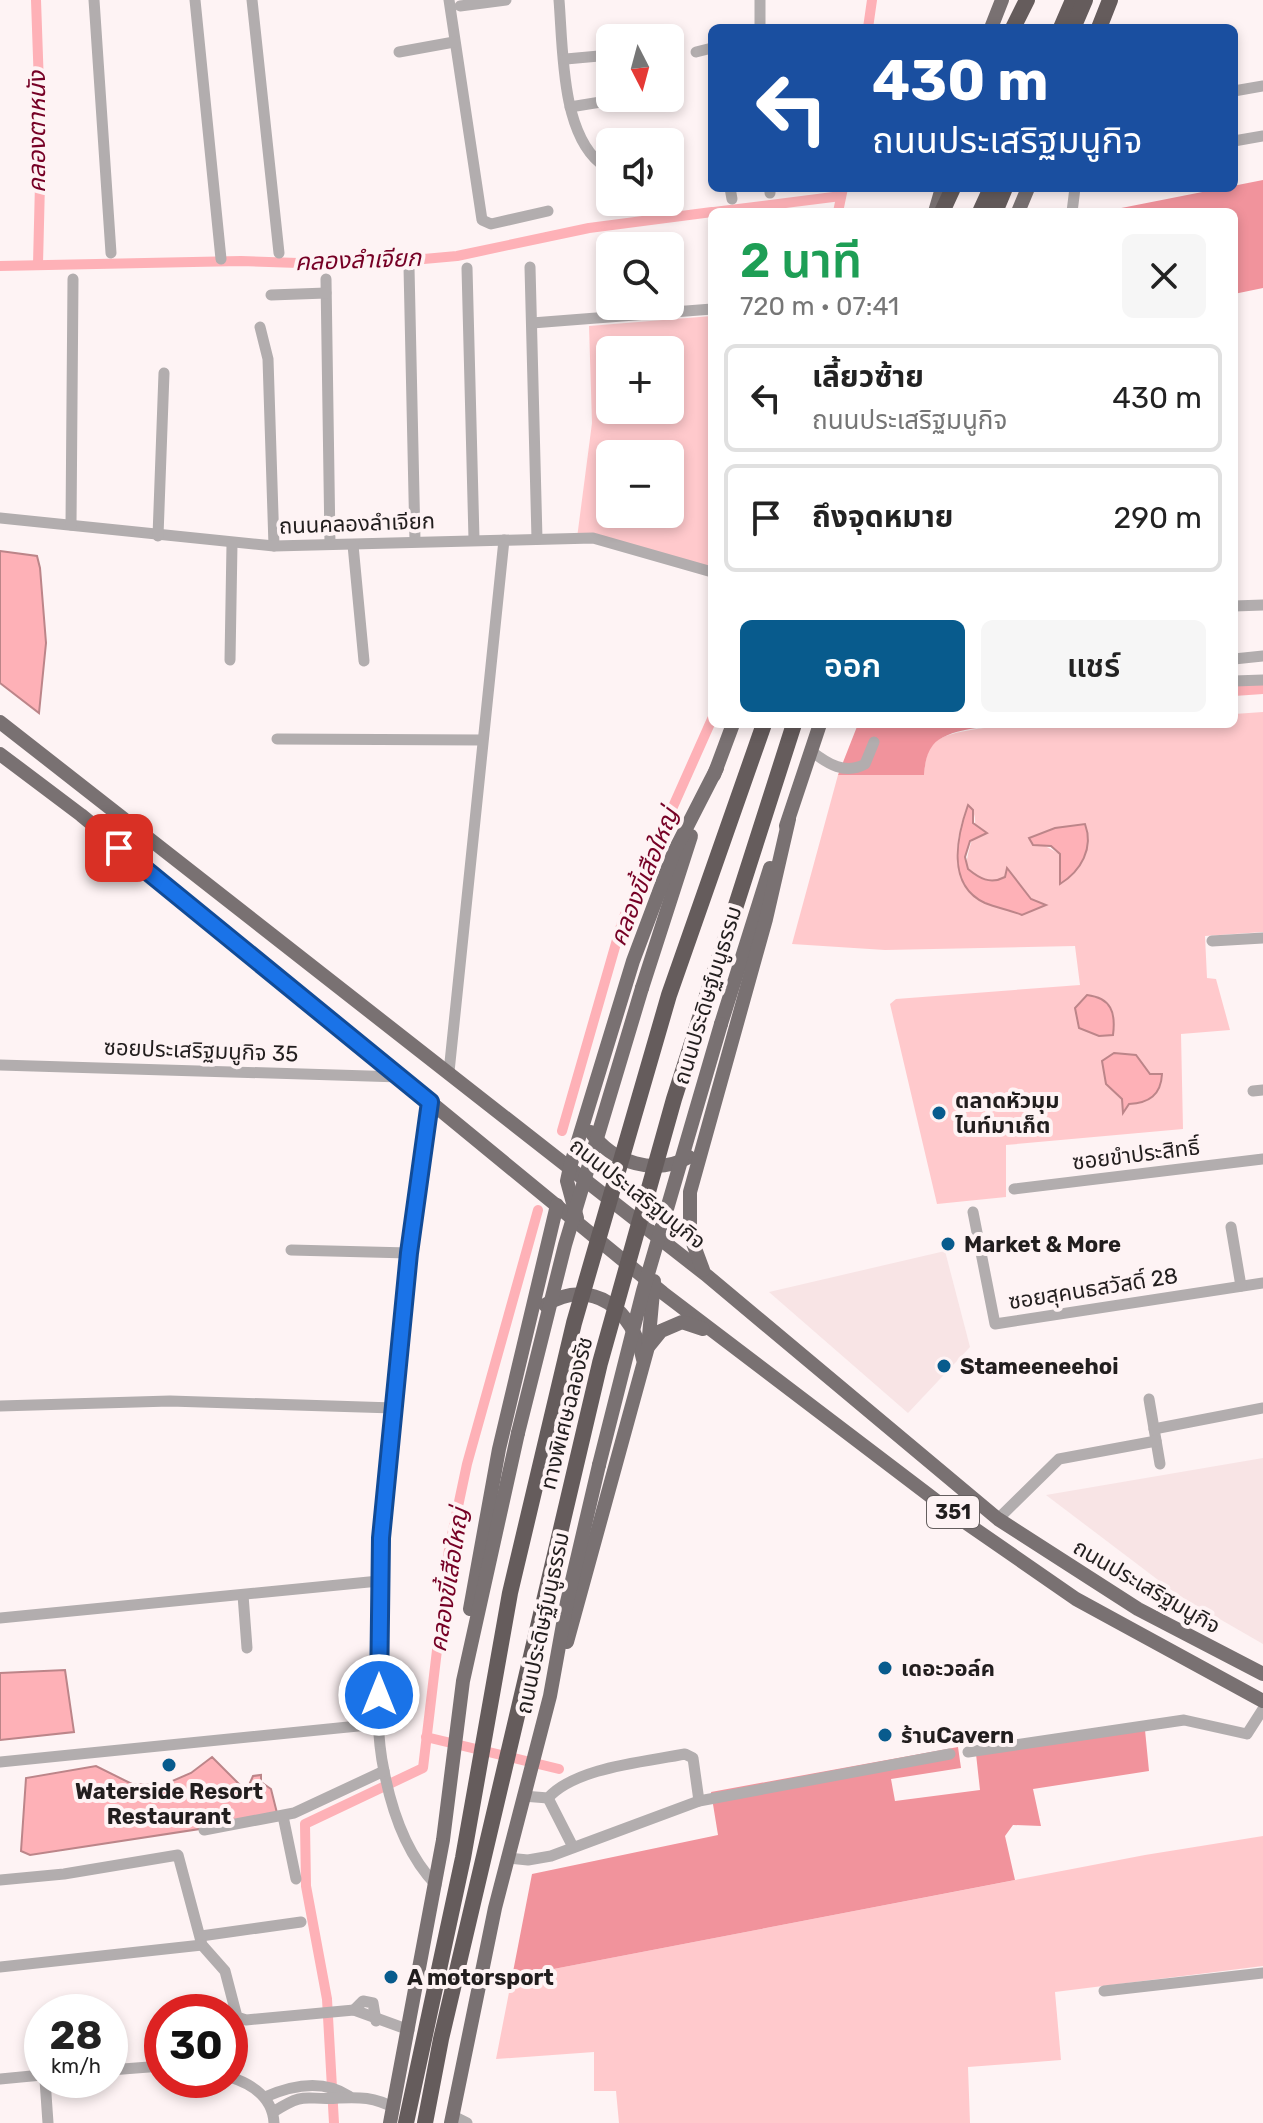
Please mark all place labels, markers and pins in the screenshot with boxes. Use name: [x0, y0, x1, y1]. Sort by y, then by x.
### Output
pin: [85, 814, 153, 882]
place label: ตลาดหัวมุม ไนท์มาเก็ต: [955, 1087, 1060, 1139]
marker: ตลาดหัวมุม ไนท์มาเก็ต: [930, 1104, 948, 1122]
place label: Market & More: [964, 1231, 1121, 1258]
marker: Market & More: [939, 1235, 957, 1253]
place label: Stameeneehoi: [960, 1353, 1118, 1380]
marker: Stameeneehoi: [935, 1357, 953, 1375]
place label: เดอะวอล์ค: [901, 1655, 995, 1682]
marker: เดอะวอล์ค: [876, 1659, 894, 1677]
place label: ร้านCavern: [901, 1722, 1014, 1749]
marker: ร้านCavern: [876, 1726, 894, 1744]
marker: Waterside Resort Restaurant: [160, 1756, 178, 1774]
place label: Waterside Resort Restaurant: [75, 1778, 263, 1830]
place label: A motorsport: [407, 1964, 554, 1991]
marker: A motorsport: [382, 1968, 400, 1986]

